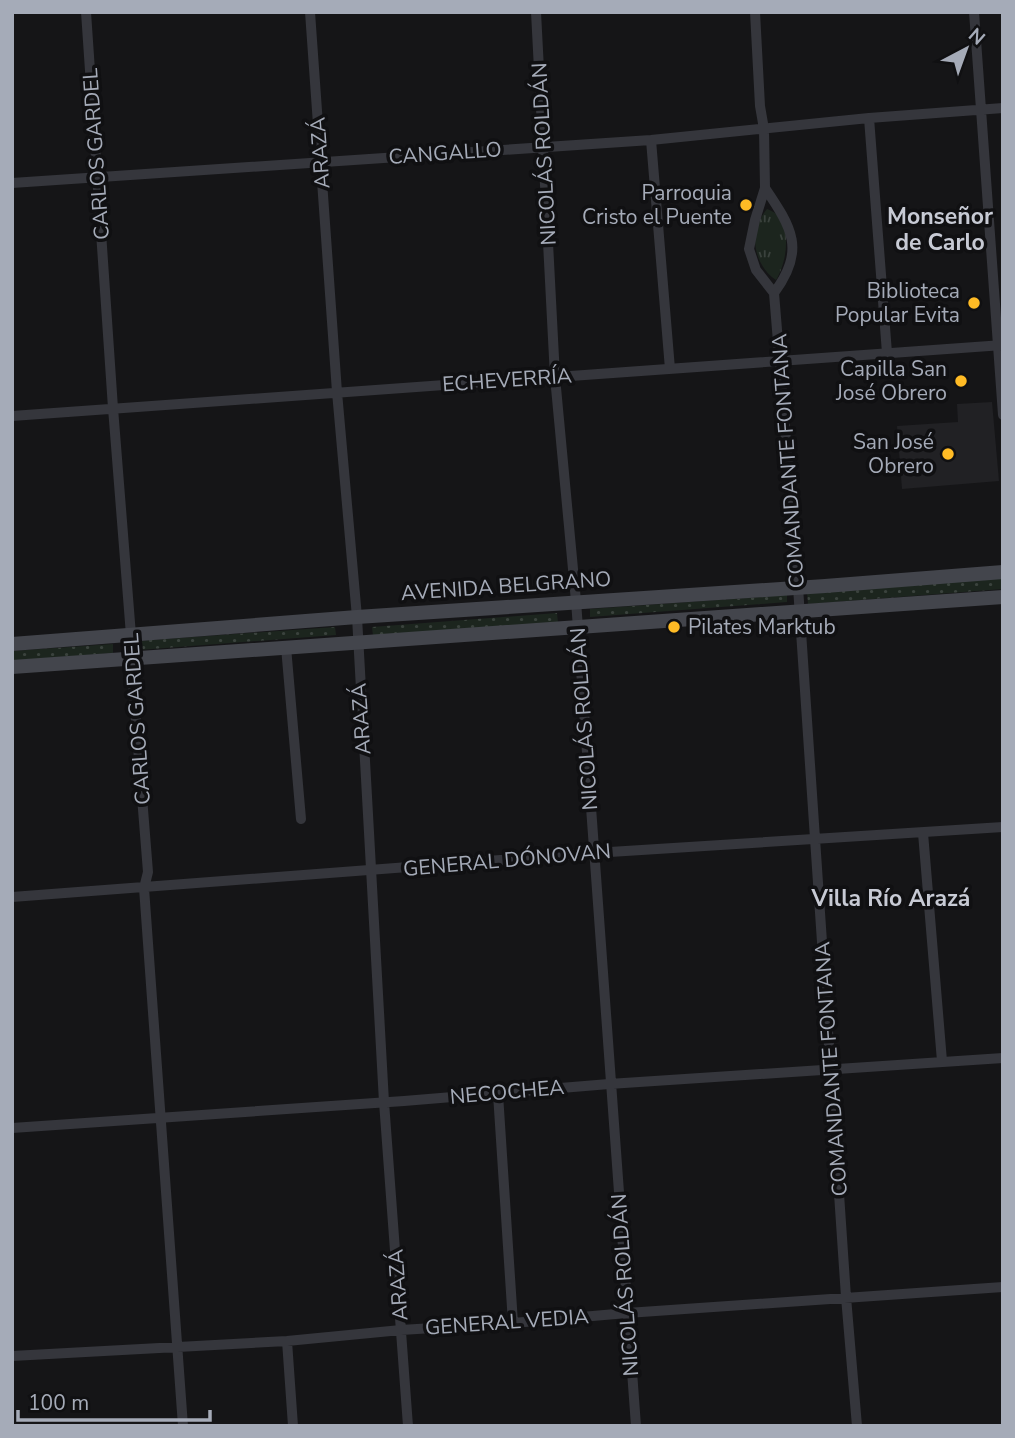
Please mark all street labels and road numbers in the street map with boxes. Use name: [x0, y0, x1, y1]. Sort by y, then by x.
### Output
street label: NICOLÁS ROLDÁN: [525, 62, 563, 246]
street label: CARLOS GARDEL: [76, 67, 116, 241]
street label: ARAZÁ: [304, 116, 336, 190]
street label: CANGALLO: [387, 135, 503, 171]
street label: COMANDANTE FONTANA: [765, 333, 811, 589]
street label: ECHEVERRÍA: [441, 362, 573, 398]
street label: AVENIDA BELGRANO: [400, 565, 612, 607]
street label: NICOLÁS ROLDÁN: [564, 627, 604, 811]
street label: CARLOS GARDEL: [117, 632, 157, 806]
street label: ARAZÁ: [345, 682, 377, 756]
street label: GENERAL DÓNOVAN: [402, 837, 612, 883]
street label: COMANDANTE FONTANA: [808, 941, 854, 1197]
street label: NECOCHEA: [449, 1073, 565, 1111]
street label: NICOLÁS ROLDÁN: [605, 1193, 645, 1377]
street label: ARAZÁ: [382, 1248, 414, 1322]
street label: GENERAL VEDIA: [424, 1302, 590, 1342]

